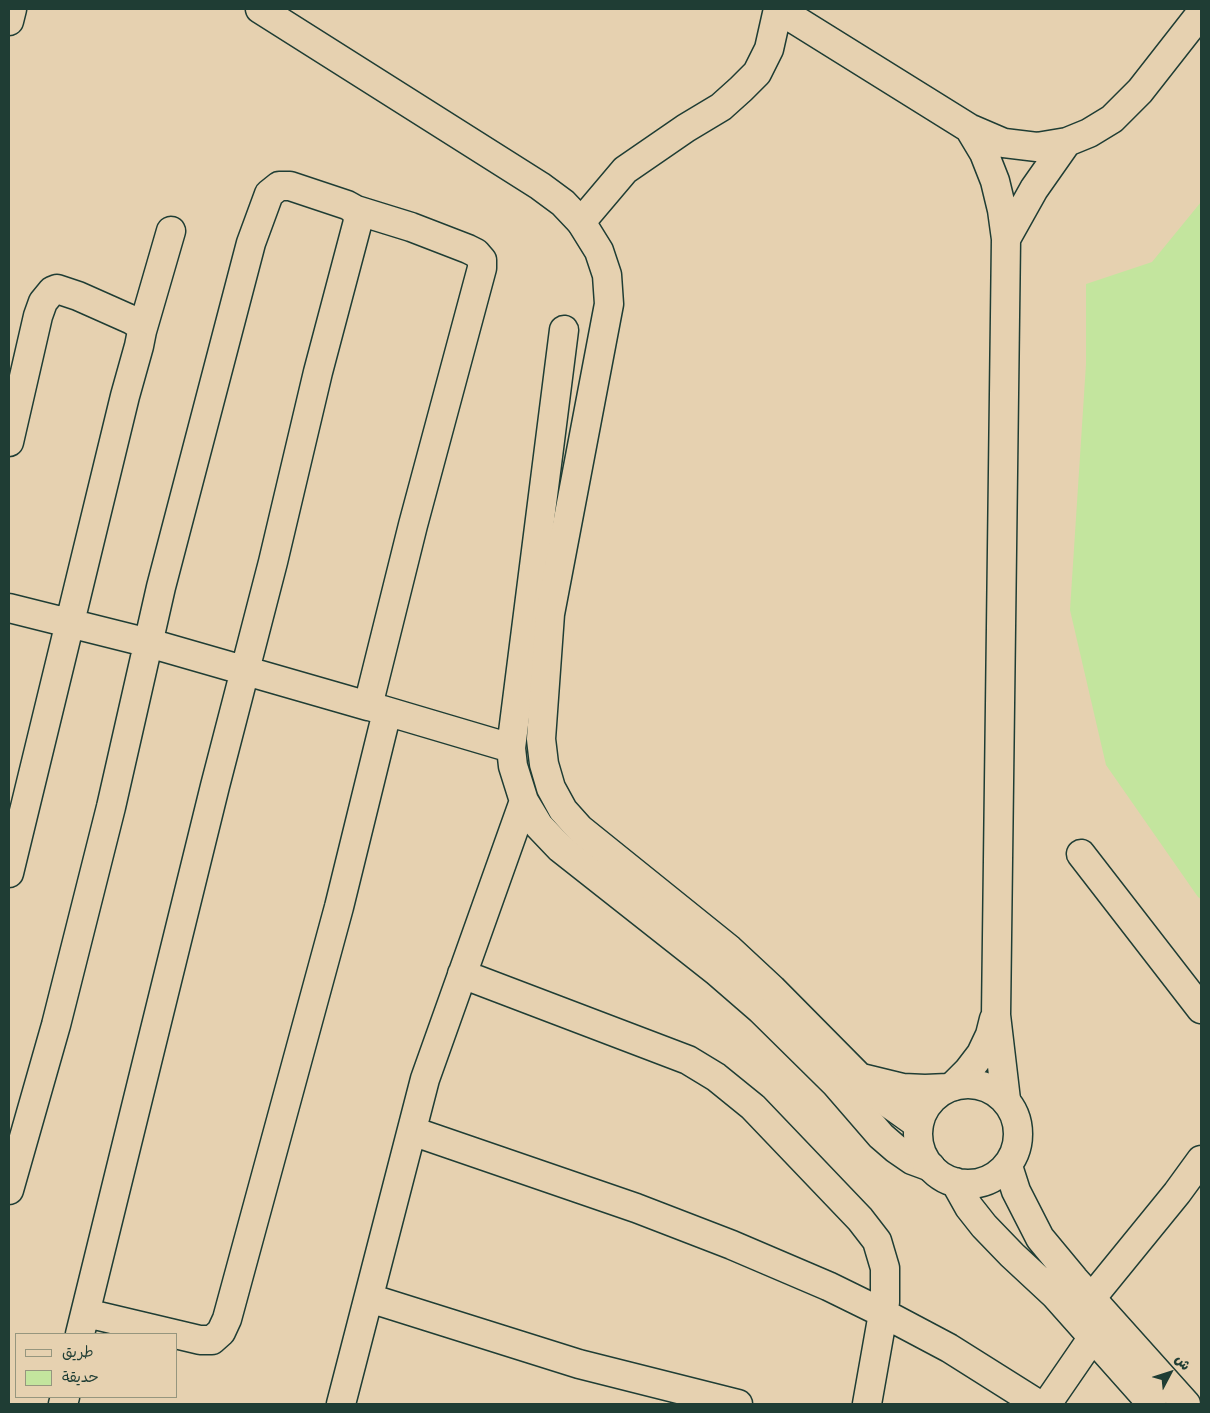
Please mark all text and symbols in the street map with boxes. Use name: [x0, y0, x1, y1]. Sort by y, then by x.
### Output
legend: [15, 1333, 178, 1398]
text: طريق: [62, 1343, 94, 1365]
north arrow: [1145, 1348, 1195, 1398]
text: ش: [1169, 1351, 1194, 1376]
text: حديقة: [62, 1368, 99, 1390]

